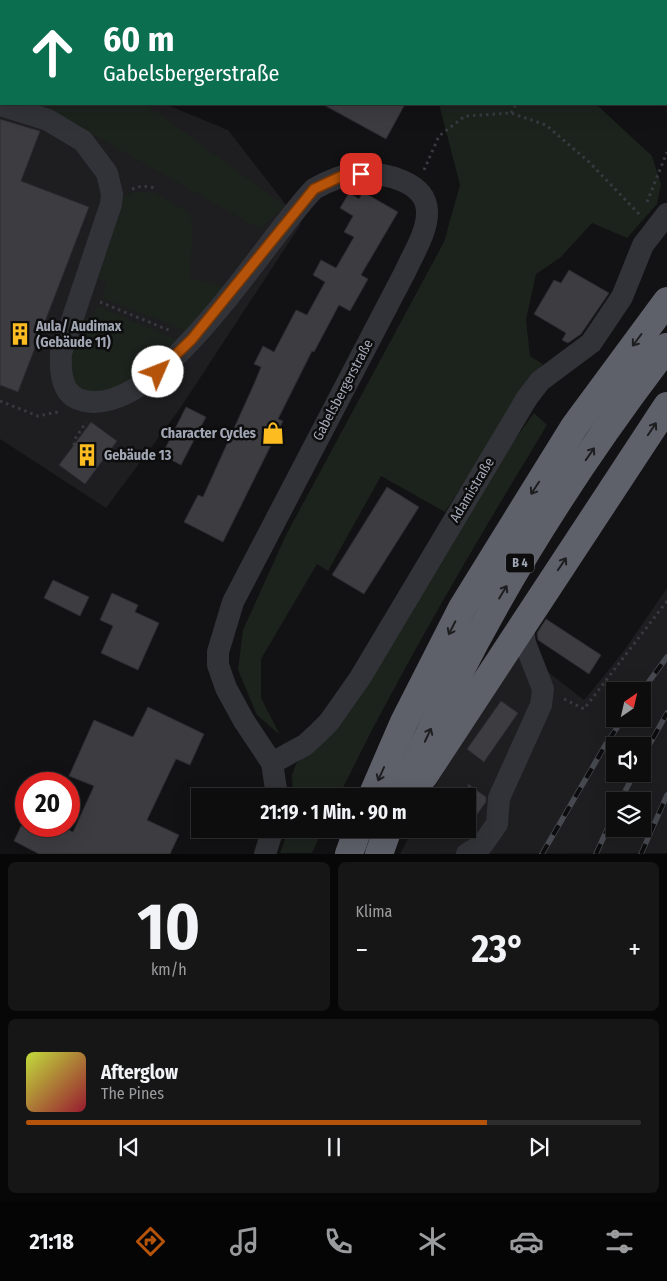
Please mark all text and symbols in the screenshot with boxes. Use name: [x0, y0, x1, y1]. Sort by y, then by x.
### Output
text: 60 m: [103, 18, 174, 60]
icon: ahead: [20, 20, 85, 85]
text: Gabelsbergerstraße: [103, 60, 279, 87]
pin: [340, 153, 382, 195]
icon: arrive: [347, 160, 375, 188]
place label: Aula/ Audimax (Gebäude 11): [35, 318, 122, 351]
building icon: Aula/ Audimax (Gebäude 11): [7, 321, 33, 347]
one-way arrow: [632, 333, 643, 346]
street label: Gabelsbergerstraße: [309, 336, 377, 444]
position arrow: [131, 345, 183, 397]
shop icon: Character Cycles: [260, 420, 286, 446]
one-way arrow: [646, 422, 657, 436]
place label: Character Cycles: [161, 425, 256, 442]
building icon: Gebäude 13: [74, 442, 100, 468]
place label: Gebäude 13: [104, 447, 172, 464]
one-way arrow: [585, 448, 595, 462]
street label: Adamistraße: [446, 455, 498, 525]
one-way arrow: [530, 481, 540, 495]
road number: B 4: [506, 554, 534, 572]
one-way arrow: [557, 558, 567, 572]
one-way arrow: [499, 585, 509, 599]
one-way arrow: [447, 620, 457, 635]
north arrow: [606, 682, 651, 728]
map controls: [606, 682, 651, 837]
one-way arrow: [423, 728, 433, 743]
button: sound: [606, 737, 651, 782]
one-way arrow: [376, 766, 386, 781]
speed limit sign: 20: [15, 772, 80, 837]
button: layers: [606, 792, 651, 837]
text: 21:19 · 1 Min. · 90 m: [260, 801, 407, 824]
text: 10: [137, 888, 200, 966]
text: Klima: [356, 902, 392, 921]
text: 23°: [472, 926, 525, 972]
text: −: [356, 933, 368, 966]
text: +: [628, 933, 641, 966]
text: km/h: [151, 960, 187, 979]
text: Afterglow: [101, 1061, 178, 1084]
text: The Pines: [101, 1084, 164, 1103]
icon: previous: [115, 1133, 143, 1161]
icon: pause: [320, 1133, 348, 1161]
icon: next: [525, 1133, 553, 1161]
icon: directions: [133, 1224, 168, 1259]
icon: music: [227, 1224, 262, 1259]
icon: phone: [321, 1224, 356, 1259]
icon: climate: [415, 1224, 450, 1259]
icon: car: [509, 1224, 544, 1259]
icon: filters: [602, 1224, 637, 1259]
text: 21:18: [29, 1228, 74, 1255]

